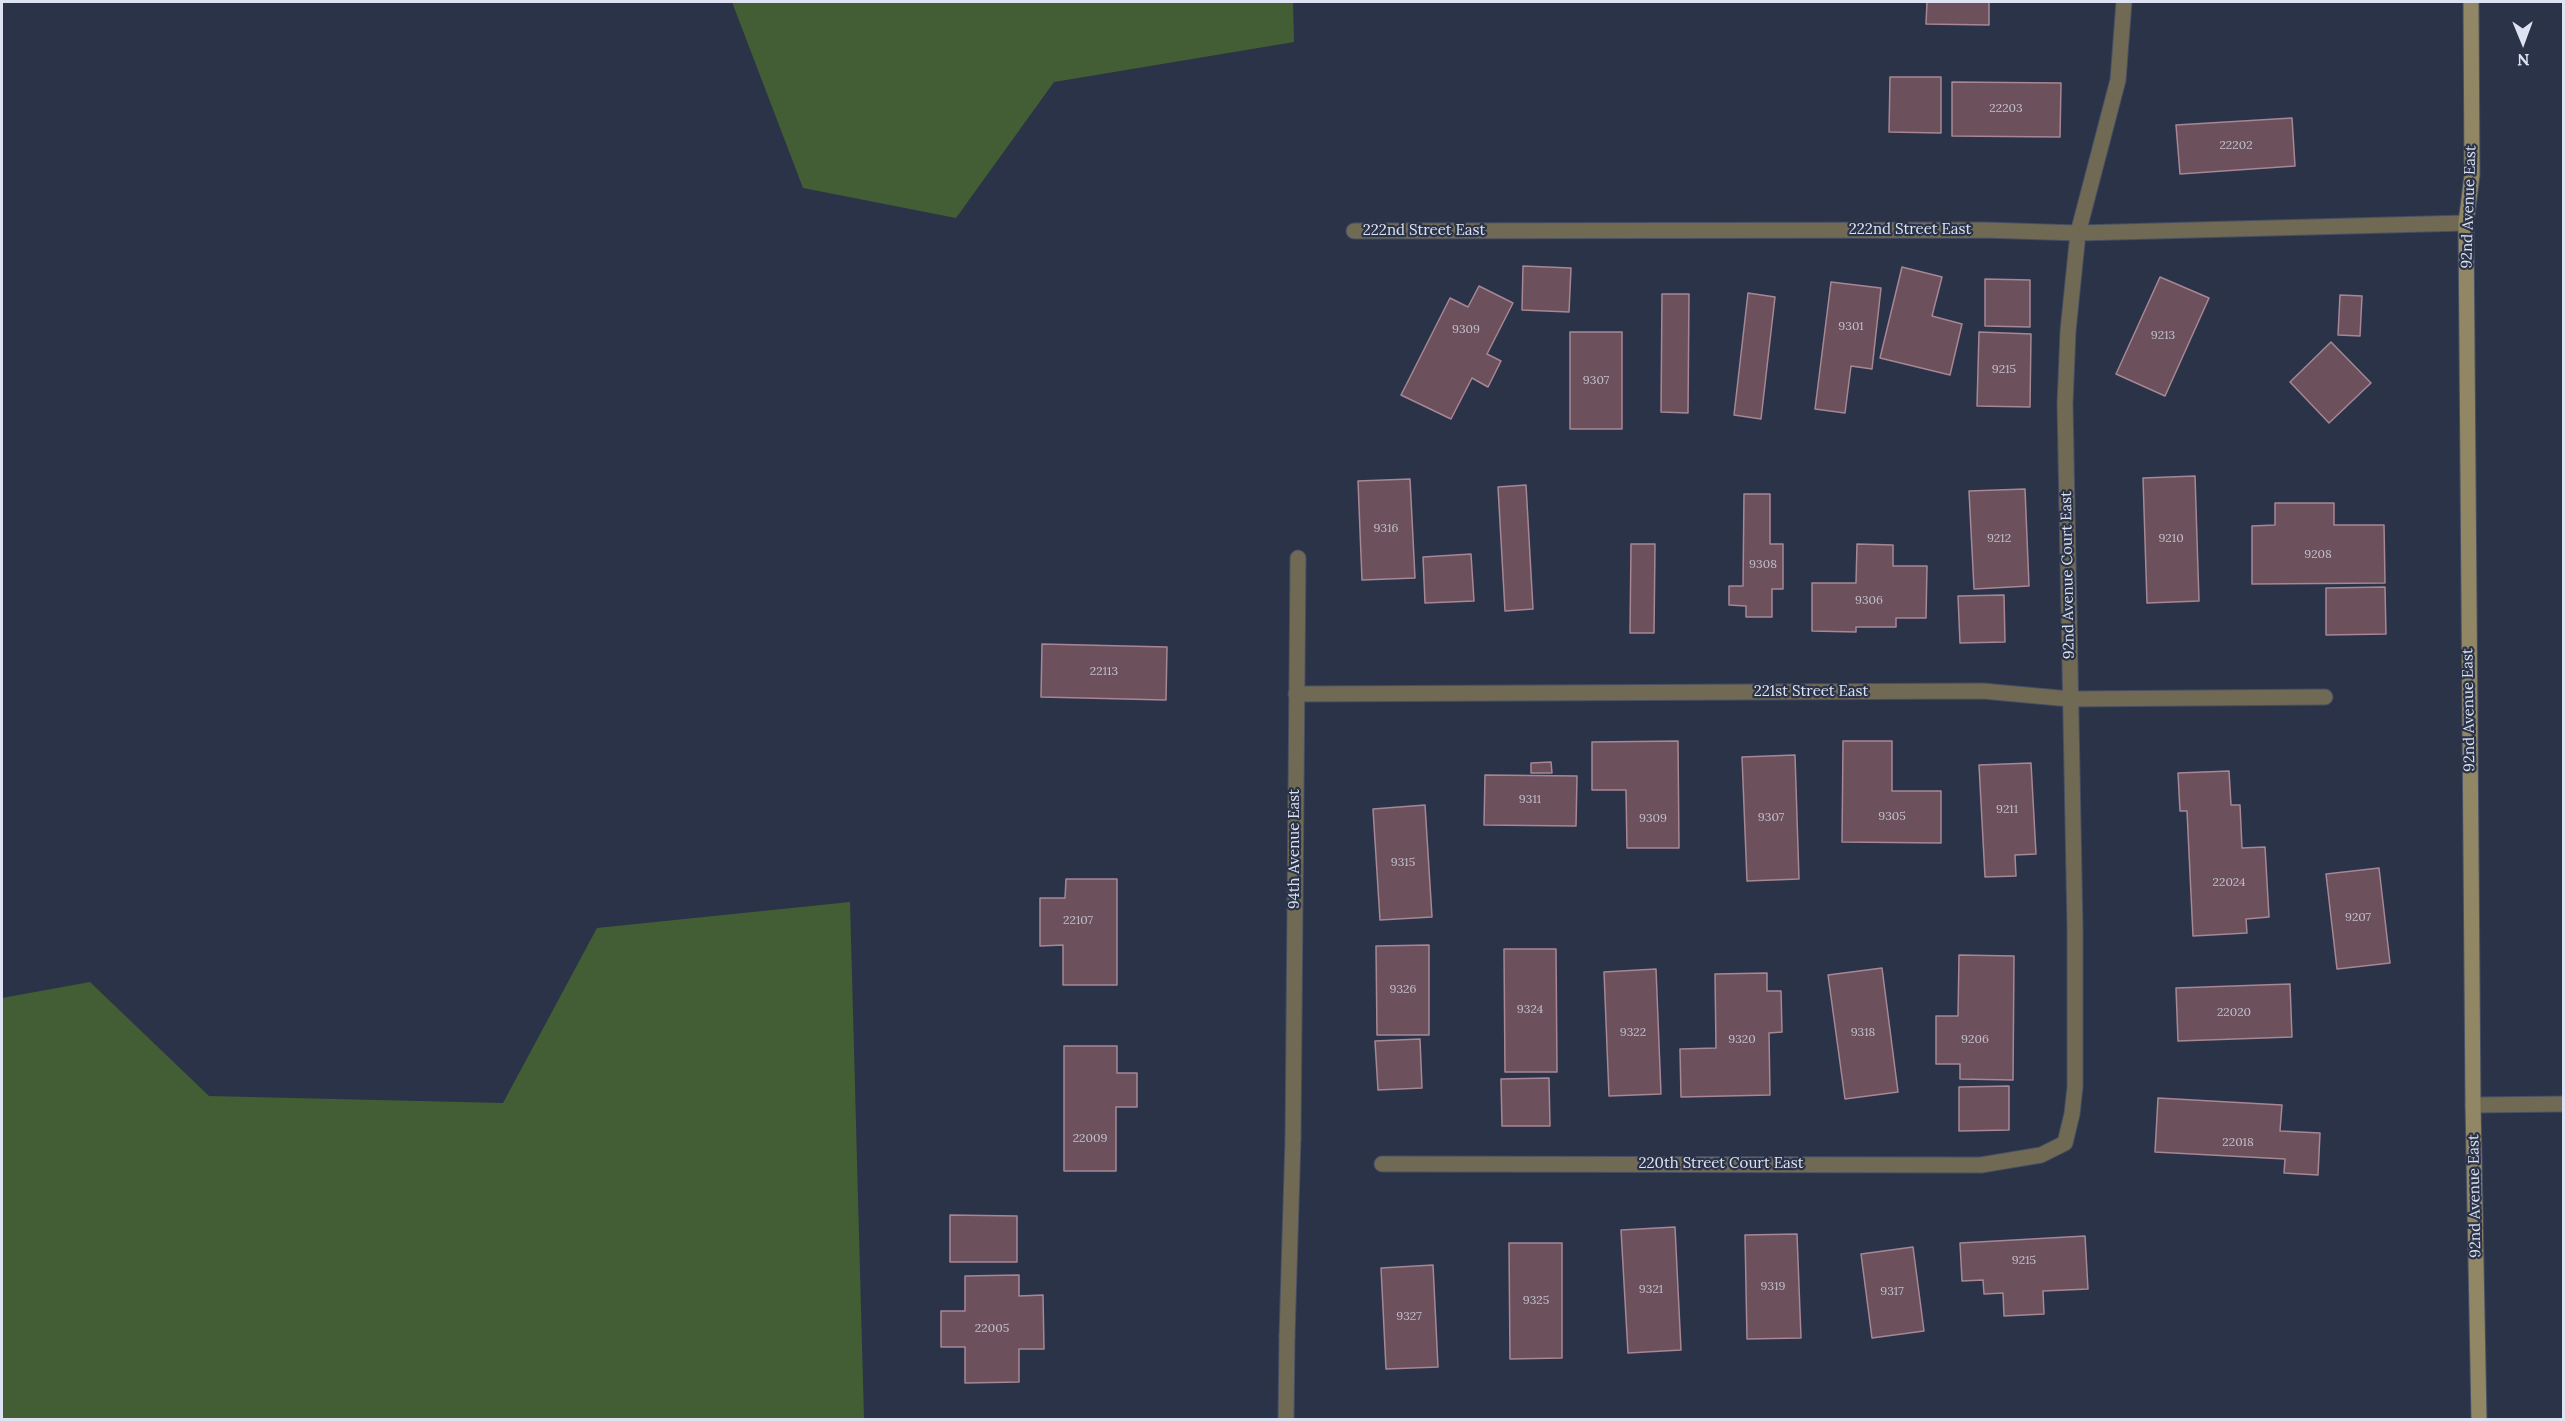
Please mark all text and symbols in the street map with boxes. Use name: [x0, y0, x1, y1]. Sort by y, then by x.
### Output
north arrow: [2493, 12, 2553, 72]
text: N: [2517, 50, 2530, 70]
house number: 22203: [1989, 102, 2023, 116]
house number: 22202: [2219, 139, 2253, 153]
street label: 92nd Avenue East: [2458, 145, 2480, 269]
street label: 222nd Street East: [1849, 221, 1971, 239]
street label: 222nd Street East: [1363, 222, 1485, 240]
house number: 9301: [1838, 320, 1864, 334]
house number: 9309: [1452, 323, 1480, 337]
house number: 9213: [2151, 329, 2175, 343]
house number: 9215: [1992, 363, 2016, 377]
house number: 9307: [1583, 374, 1609, 388]
street label: 92nd Avenue Court East: [2058, 491, 2078, 659]
house number: 9316: [1374, 522, 1398, 536]
house number: 9212: [1987, 532, 2011, 546]
house number: 9210: [2158, 532, 2184, 546]
house number: 9208: [2304, 548, 2332, 562]
house number: 9308: [1749, 558, 1777, 572]
house number: 9306: [1855, 594, 1883, 608]
street label: 92nd Avenue East: [2459, 648, 2479, 772]
house number: 22113: [1090, 665, 1118, 679]
street label: 221st Street East: [1754, 683, 1868, 701]
street label: 94th Avenue East: [1286, 789, 1304, 909]
house number: 9311: [1519, 793, 1541, 807]
house number: 9211: [1996, 803, 2018, 817]
house number: 9305: [1878, 810, 1906, 824]
house number: 9307: [1758, 811, 1784, 825]
house number: 9309: [1639, 812, 1667, 826]
house number: 9315: [1391, 856, 1415, 870]
house number: 22024: [2213, 876, 2245, 890]
house number: 9207: [2345, 911, 2371, 925]
house number: 22107: [1063, 914, 1093, 928]
house number: 9326: [1390, 983, 1416, 997]
house number: 9324: [1517, 1003, 1543, 1017]
house number: 22020: [2217, 1006, 2251, 1020]
house number: 9322: [1620, 1026, 1646, 1040]
house number: 9318: [1851, 1026, 1875, 1040]
house number: 9320: [1728, 1033, 1756, 1047]
house number: 9206: [1961, 1033, 1989, 1047]
house number: 22009: [1073, 1132, 1107, 1146]
street label: 92nd Avenue East: [2465, 1134, 2485, 1258]
house number: 22018: [2222, 1136, 2254, 1150]
street label: 220th Street Court East: [1638, 1155, 1804, 1173]
house number: 9215: [2012, 1254, 2036, 1268]
house number: 9319: [1761, 1280, 1785, 1294]
house number: 9321: [1639, 1283, 1663, 1297]
house number: 9317: [1880, 1285, 1904, 1299]
house number: 9325: [1523, 1294, 1549, 1308]
house number: 9327: [1396, 1310, 1422, 1324]
house number: 22005: [975, 1322, 1009, 1336]

